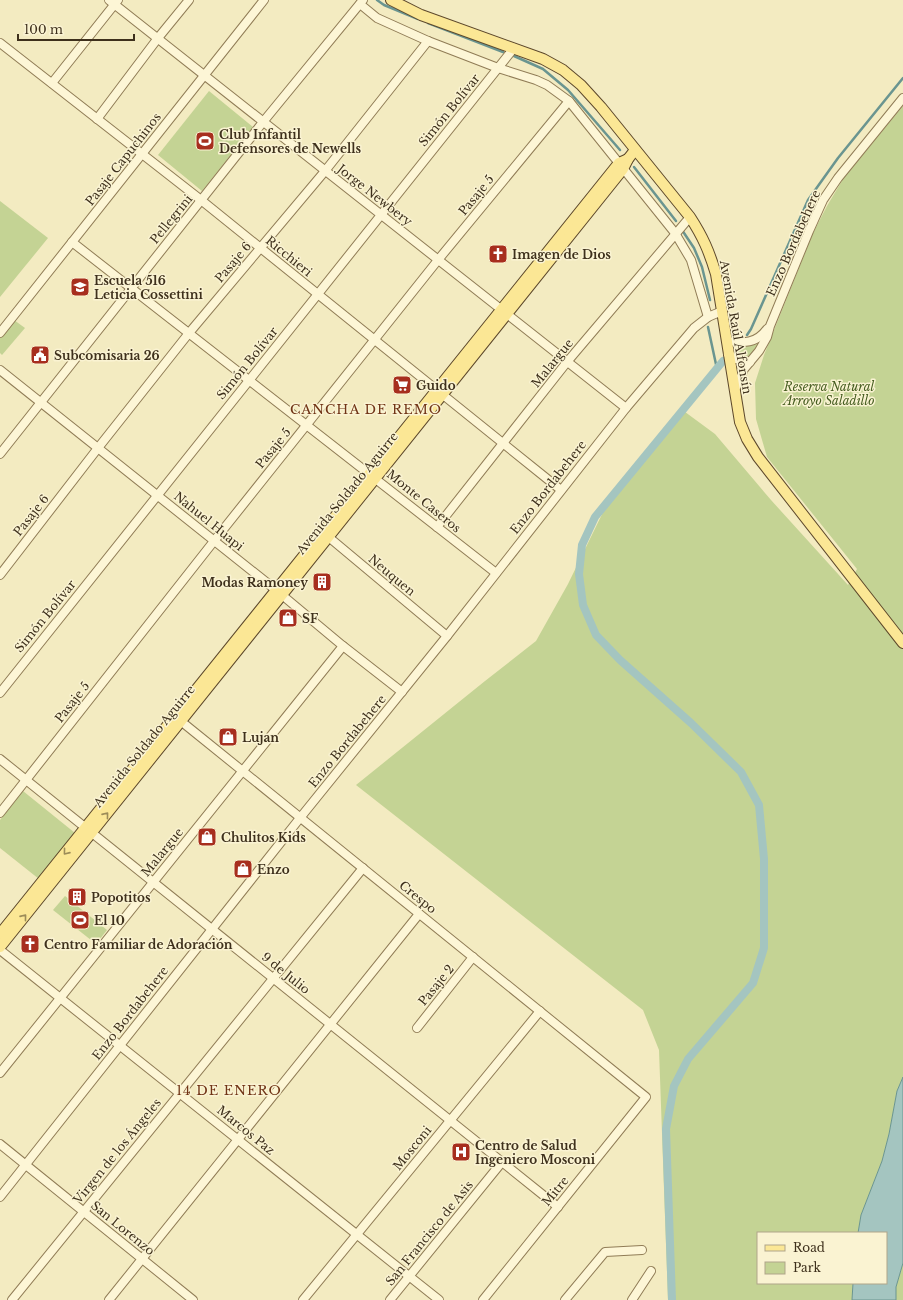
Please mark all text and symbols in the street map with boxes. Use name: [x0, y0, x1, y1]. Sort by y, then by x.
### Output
scale bar: [18, 16, 134, 42]
text: 100 m: [24, 22, 63, 37]
street label: Simón Bolívar: [415, 71, 483, 149]
street label: Pasaje Capuchinos: [82, 110, 164, 208]
place label: Club Infantil Defensores de Newells: [219, 127, 362, 156]
sports icon: Club Infantil Defensores de Newells: [194, 130, 216, 152]
street label: Jorge Newbery: [333, 160, 416, 229]
street label: Pasaje 5: [455, 172, 497, 218]
street label: Enzo Bordabehere: [763, 187, 823, 298]
street label: Pellegrini: [147, 191, 195, 247]
street label: Ricchieri: [263, 233, 315, 279]
street label: Pasaje 6: [212, 238, 255, 285]
church icon: Imagen de Dios: [487, 243, 509, 265]
place label: Imagen de Dios: [512, 247, 611, 262]
street label: Avenida Raúl Alfonsín: [717, 258, 755, 395]
place label: Escuela 516 Leticia Cossettini: [94, 273, 203, 302]
school or university icon: Escuela 516 Leticia Cossettini: [69, 276, 91, 298]
street label: Simón Bolívar: [213, 324, 281, 402]
street label: Malargue: [528, 336, 576, 390]
public building icon: Subcomisaria 26: [29, 344, 51, 366]
place label: Subcomisaria 26: [54, 348, 160, 363]
supermarket icon: Guido: [391, 374, 413, 396]
place label: Guido: [416, 378, 456, 393]
park label: Reserva Natural Arroyo Saladillo: [781, 379, 875, 408]
district label: CANCHA DE REMO: [290, 401, 442, 418]
street label: Pasaje 5: [252, 425, 294, 471]
street label: Avenida Soldado Aguirre: [292, 429, 401, 558]
street label: Enzo Bordabehere: [507, 437, 589, 537]
street label: Monte Caseros: [384, 466, 464, 536]
street label: Nahuel Huapi: [171, 488, 247, 554]
street label: Pasaje 6: [10, 491, 52, 539]
street label: Neuquen: [366, 551, 418, 599]
building icon: Modas Ramoney: [311, 571, 333, 593]
place label: Modas Ramoney: [201, 575, 308, 590]
street label: Simón Bolívar: [11, 577, 79, 655]
shop icon: SF: [277, 607, 299, 629]
place label: SF: [302, 611, 319, 626]
street label: Pasaje 5: [51, 678, 93, 725]
street label: Avenida Soldado Aguirre: [89, 682, 198, 811]
street label: Enzo Bordabehere: [305, 692, 389, 790]
shop icon: Lujan: [217, 726, 239, 748]
place label: Lujan: [242, 730, 279, 745]
one-way arrow: [101, 813, 108, 820]
street label: Malargue: [138, 825, 186, 879]
shop icon: Chulitos Kids: [196, 826, 218, 848]
place label: Chulitos Kids: [221, 830, 306, 845]
one-way arrow: [63, 847, 70, 854]
shop icon: Enzo: [232, 858, 254, 880]
place label: Enzo: [257, 862, 290, 877]
street label: Crespo: [396, 877, 440, 917]
building icon: Popotitos: [66, 886, 88, 908]
place label: Popotitos: [91, 890, 151, 905]
sports icon: El 10: [69, 909, 91, 931]
place label: El 10: [94, 913, 125, 928]
one-way arrow: [20, 914, 27, 921]
church icon: Centro Familiar de Adoración: [19, 933, 41, 955]
place label: Centro Familiar de Adoración: [44, 937, 233, 952]
street label: 9 de Julio: [259, 949, 313, 997]
street label: Pasaje 2: [415, 962, 457, 1008]
street label: Enzo Bordabehere: [89, 963, 171, 1063]
district label: 14 DE ENERO: [176, 1082, 282, 1099]
street label: Virgen de los Ángeles: [68, 1095, 164, 1207]
street label: Marcos Paz: [214, 1102, 278, 1158]
street label: Mosconi: [390, 1123, 434, 1173]
place label: Centro de Salud Ingeniero Mosconi: [475, 1138, 596, 1167]
hospital icon: Centro de Salud Ingeniero Mosconi: [450, 1141, 472, 1163]
street label: Mitre: [538, 1173, 572, 1209]
street label: San Francisco de Asis: [382, 1178, 476, 1288]
street label: San Lorenzo: [88, 1198, 158, 1258]
legend: [757, 1232, 887, 1284]
text: Road: [793, 1240, 825, 1255]
text: Park: [793, 1260, 821, 1275]

